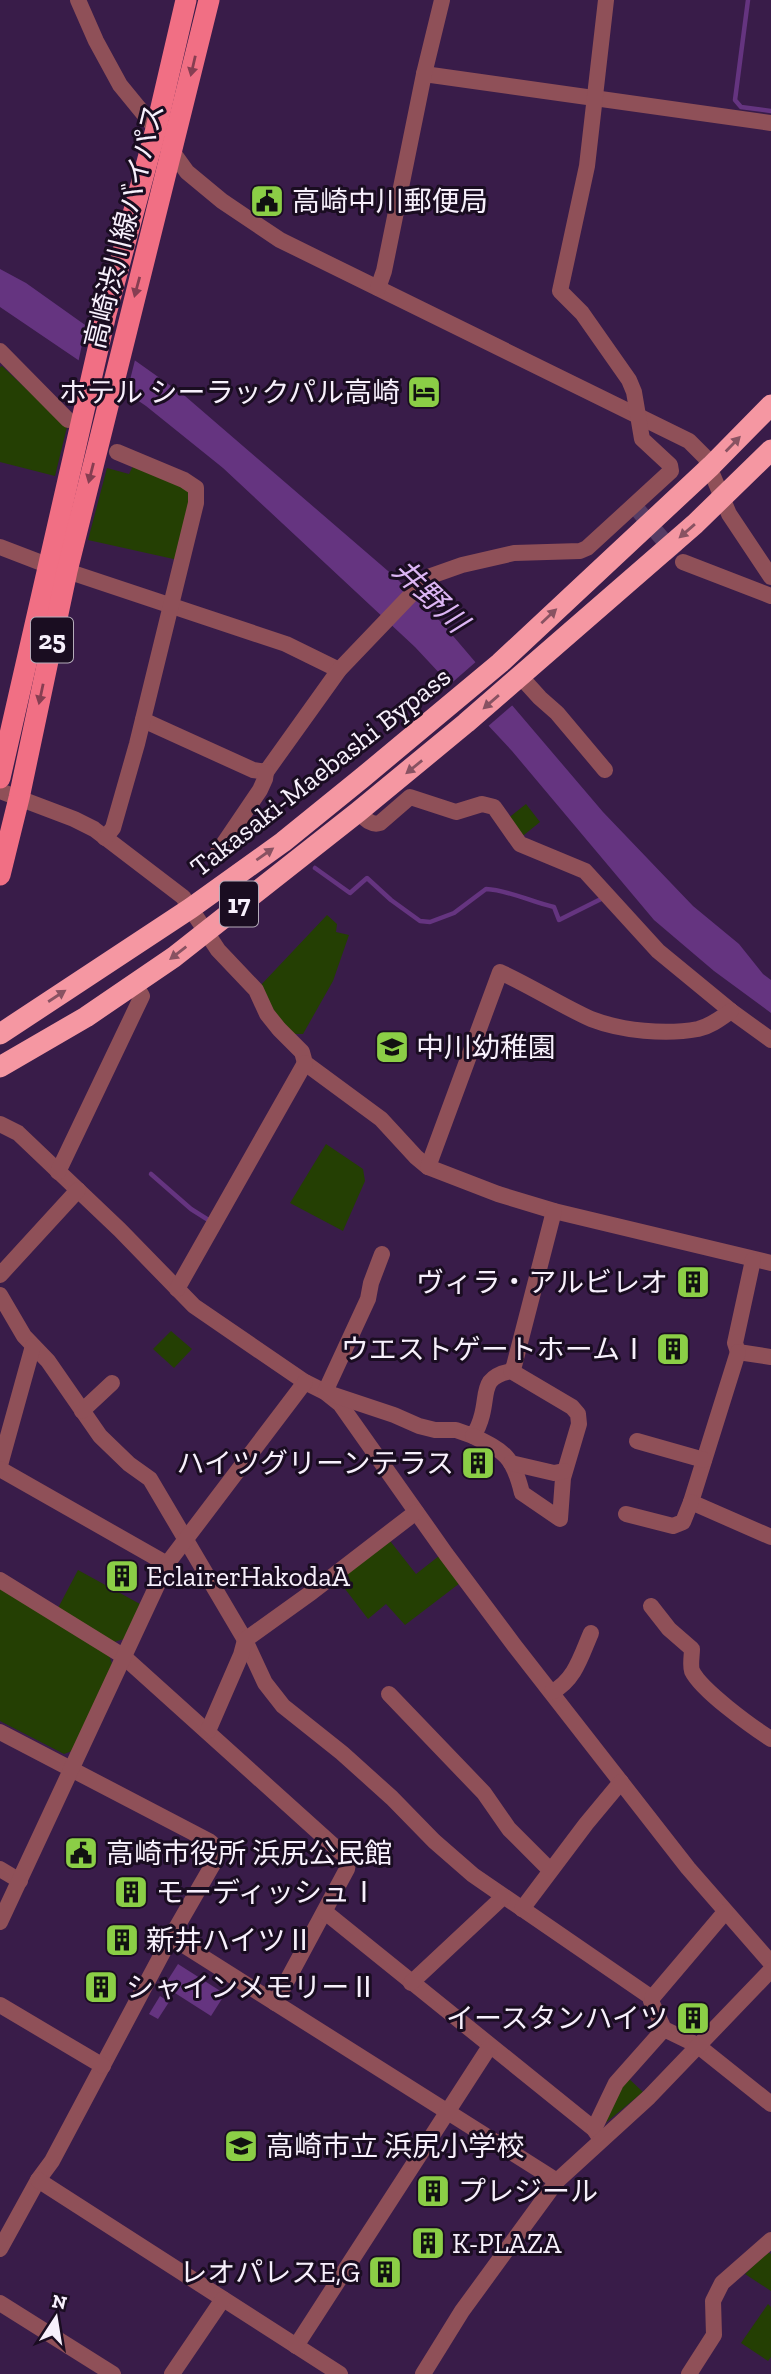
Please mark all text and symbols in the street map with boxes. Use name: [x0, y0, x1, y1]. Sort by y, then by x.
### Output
one-way arrow: [187, 55, 198, 77]
street label: 高崎渋川線バイパス: [78, 100, 171, 352]
public building icon: 高崎中川郵便局: [248, 182, 286, 220]
place label: 高崎中川郵便局: [292, 185, 488, 218]
one-way arrow: [131, 276, 142, 298]
hotel icon: ホテル シーラックパル高崎: [405, 373, 443, 411]
place label: ホテル シーラックパル高崎: [59, 376, 400, 409]
one-way arrow: [724, 435, 741, 452]
one-way arrow: [85, 462, 96, 484]
one-way arrow: [678, 523, 695, 538]
water label: 井野川: [385, 552, 477, 642]
one-way arrow: [540, 609, 557, 625]
road number: 25: [31, 618, 73, 662]
street label: Takasaki-Maebashi Bypass: [184, 660, 457, 883]
one-way arrow: [35, 683, 46, 705]
one-way arrow: [482, 694, 499, 709]
one-way arrow: [405, 759, 423, 774]
one-way arrow: [256, 847, 274, 861]
road number: 17: [220, 882, 258, 926]
one-way arrow: [169, 946, 187, 961]
one-way arrow: [47, 990, 67, 1003]
school or university icon: 中川幼稚園: [373, 1028, 411, 1066]
place label: 中川幼稚園: [416, 1031, 556, 1064]
building icon: ヴィラ・アルビレオ: [674, 1263, 712, 1301]
place label: ヴィラ・アルビレオ: [416, 1266, 668, 1299]
building icon: ウエストゲートホームⅠ: [654, 1330, 692, 1368]
place label: ウエストゲートホームⅠ: [341, 1333, 648, 1366]
building icon: ハイツグリーンテラス: [459, 1444, 497, 1482]
place label: ハイツグリーンテラス: [177, 1447, 454, 1480]
building icon: EclairerHakodaA: [103, 1557, 141, 1595]
place label: EclairerHakodaA: [146, 1560, 351, 1593]
public building icon: 高崎市役所 浜尻公民館: [62, 1834, 100, 1872]
place label: 高崎市役所 浜尻公民館: [106, 1837, 392, 1870]
building icon: モーディッシュⅠ: [112, 1873, 150, 1911]
place label: モーディッシュⅠ: [156, 1876, 378, 1909]
building icon: 新井ハイツⅡ: [103, 1921, 141, 1959]
place label: 新井ハイツⅡ: [146, 1924, 313, 1957]
building icon: シャインメモリーⅡ: [82, 1968, 120, 2006]
place label: シャインメモリーⅡ: [126, 1971, 377, 2004]
building icon: イースタンハイツ: [674, 1999, 712, 2037]
place label: イースタンハイツ: [446, 2002, 668, 2035]
school or university icon: 高崎市立 浜尻小学校: [222, 2127, 260, 2165]
place label: 高崎市立 浜尻小学校: [266, 2130, 524, 2163]
building icon: プレジール: [414, 2172, 452, 2210]
place label: プレジール: [458, 2175, 598, 2208]
building icon: K-PLAZA: [409, 2224, 447, 2262]
place label: K-PLAZA: [452, 2227, 562, 2260]
building icon: レオパレスE,G: [366, 2253, 404, 2291]
place label: レオパレスE,G: [179, 2256, 360, 2289]
north arrow: [21, 2283, 91, 2353]
text: N: [50, 2289, 69, 2315]

